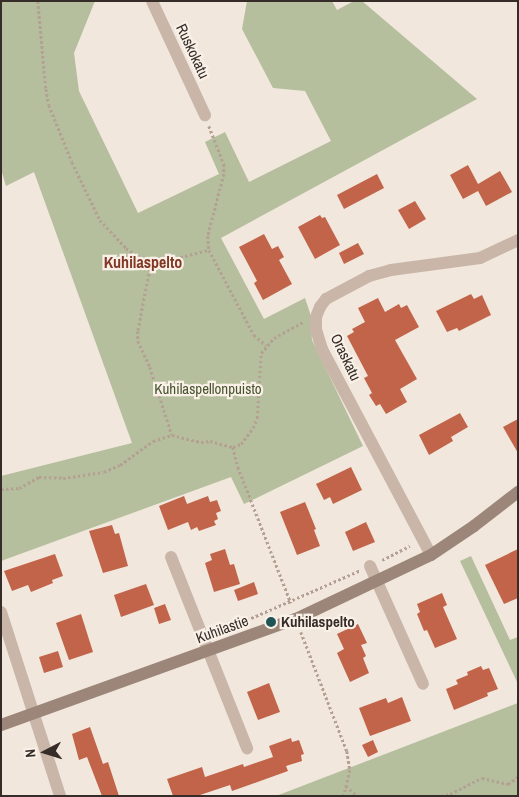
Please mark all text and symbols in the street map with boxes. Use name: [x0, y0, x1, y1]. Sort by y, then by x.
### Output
street label: Ruskokatu: [173, 21, 213, 81]
district label: Kuhilaspelto: [104, 252, 182, 272]
street label: Oraskatu: [327, 331, 365, 383]
park label: Kuhilaspellonpuisto: [154, 380, 262, 398]
street label: Kuhilastie: [193, 611, 251, 647]
place label: Kuhilaspelto: [281, 613, 355, 631]
marker: Kuhilaspelto: [265, 616, 277, 628]
north arrow: [20, 727, 70, 777]
text: N: [21, 748, 39, 758]

